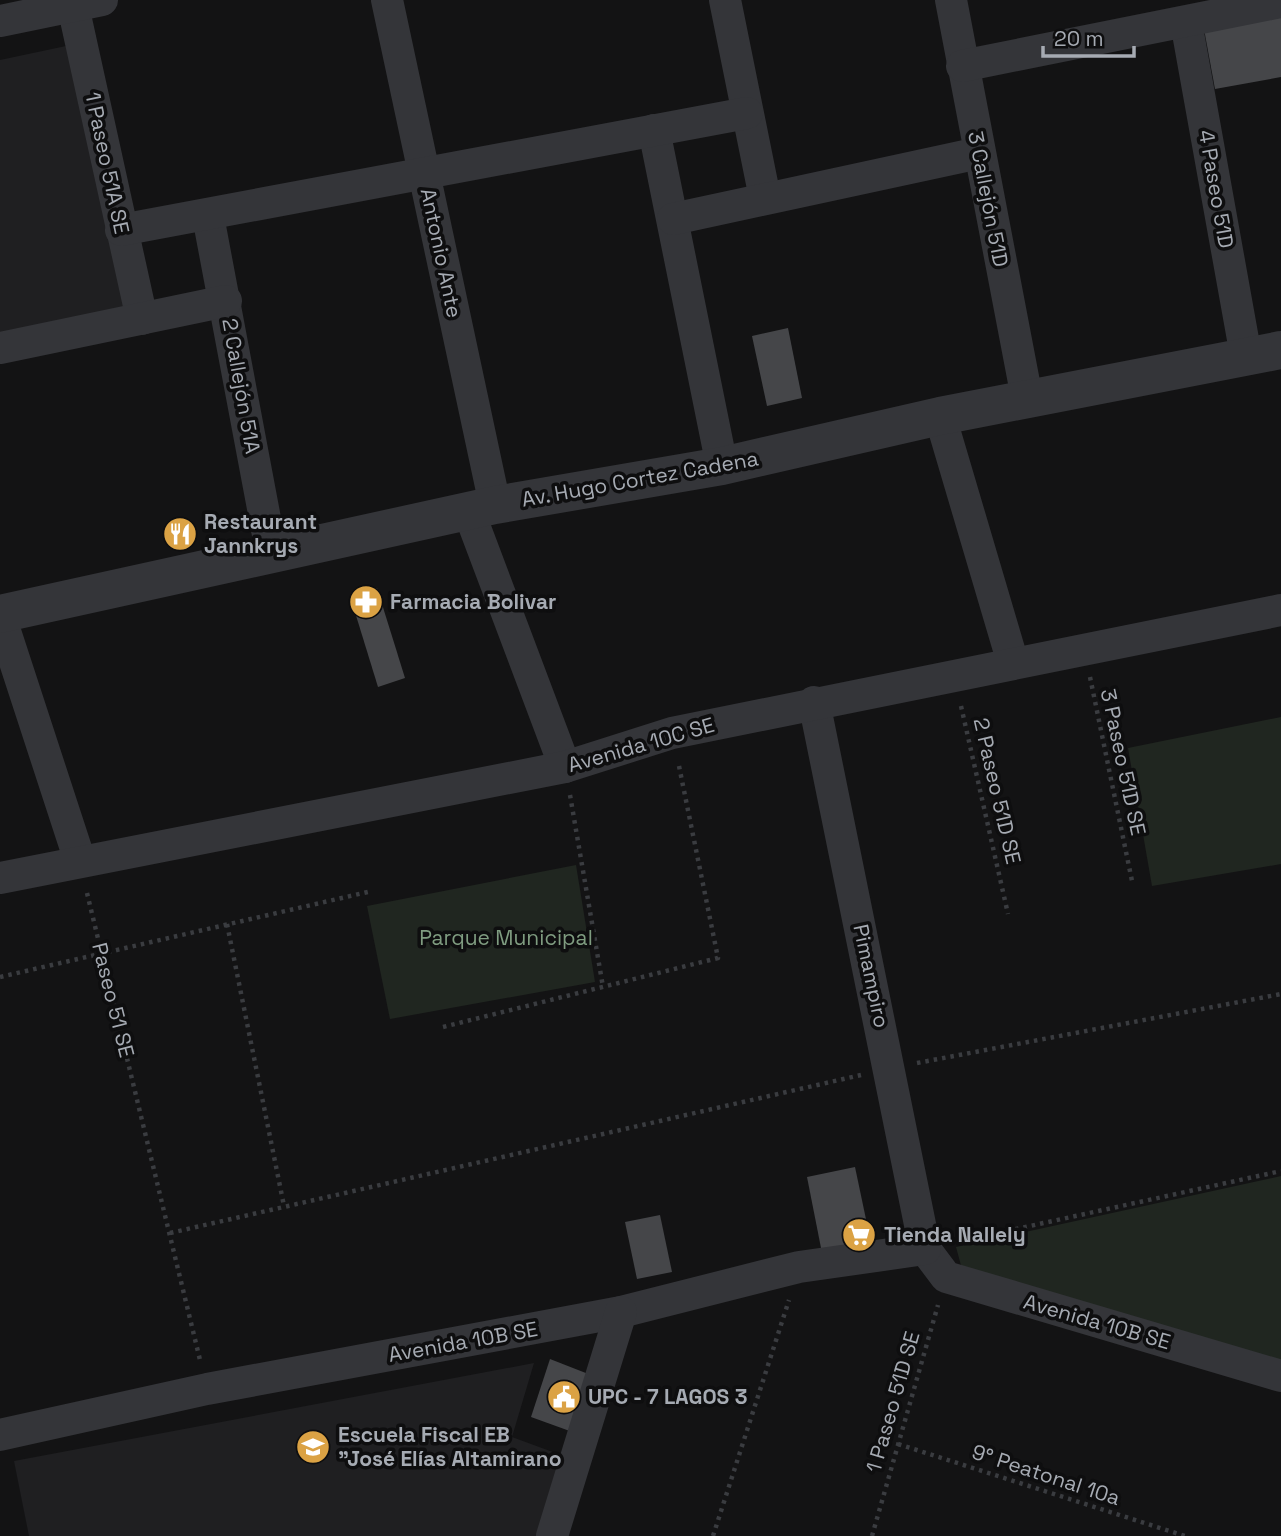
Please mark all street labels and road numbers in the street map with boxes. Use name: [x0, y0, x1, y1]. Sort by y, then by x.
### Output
street label: 1 Paseo 51A SE: [79, 89, 136, 236]
street label: 4 Paseo 51D: [1193, 128, 1240, 250]
street label: 3 Callejón 51D: [962, 129, 1015, 269]
street label: Antonio Ante: [415, 186, 468, 320]
street label: 2 Callejón 51A: [216, 316, 267, 456]
street label: Av. Hugo Cortez Cadena: [519, 444, 760, 513]
street label: 3 Paseo 51D SE: [1095, 686, 1152, 838]
street label: Avenida 10C SE: [565, 711, 717, 778]
street label: 2 Paseo 51D SE: [968, 715, 1027, 867]
street label: Pimampiro: [847, 922, 896, 1030]
street label: Paseo 51 SE: [86, 940, 141, 1060]
street label: Avenida 10B SE: [1021, 1288, 1174, 1355]
street label: Avenida 10B SE: [386, 1315, 540, 1368]
street label: 1 Paseo 51D SE: [859, 1328, 926, 1476]
street label: 9° Peatonal 10a: [969, 1438, 1124, 1511]

